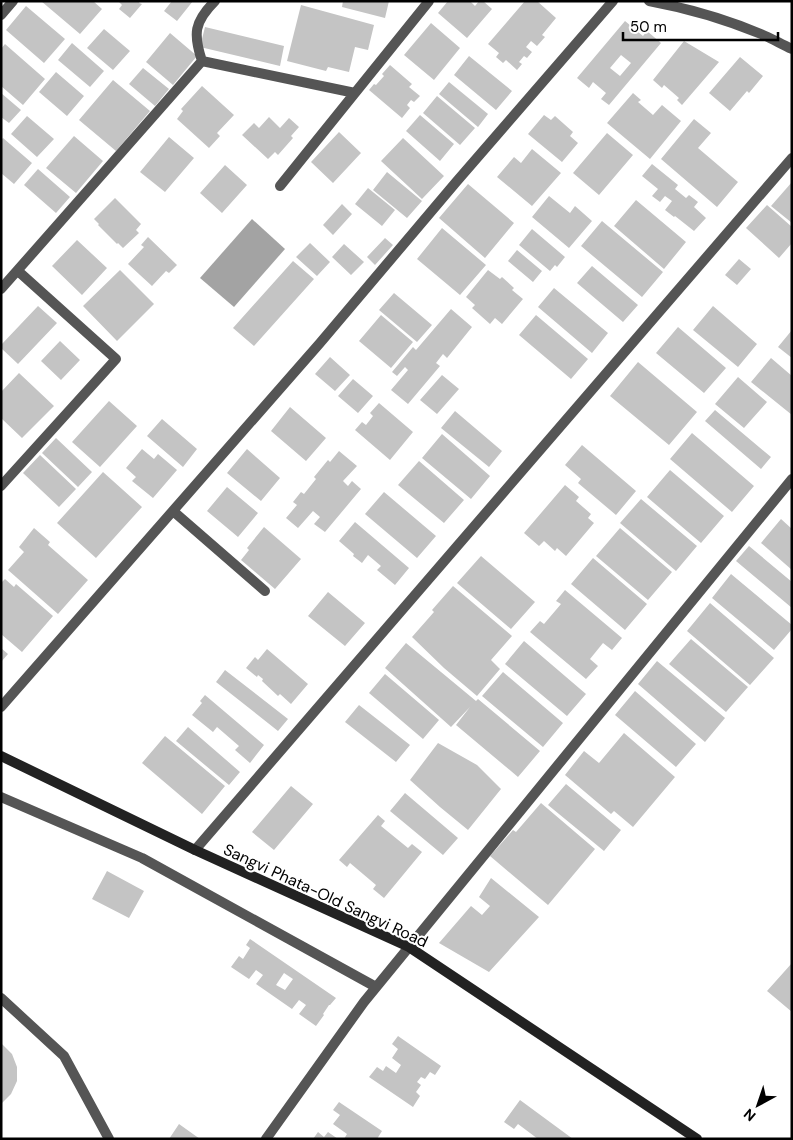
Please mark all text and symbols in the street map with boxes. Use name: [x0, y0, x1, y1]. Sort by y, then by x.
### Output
scale bar: [623, 10, 778, 42]
text: 50 m: [630, 17, 667, 37]
street label: Sangvi Phata-Old Sangvi Road: [220, 839, 431, 952]
north arrow: [733, 1080, 783, 1130]
text: N: [740, 1105, 759, 1125]

